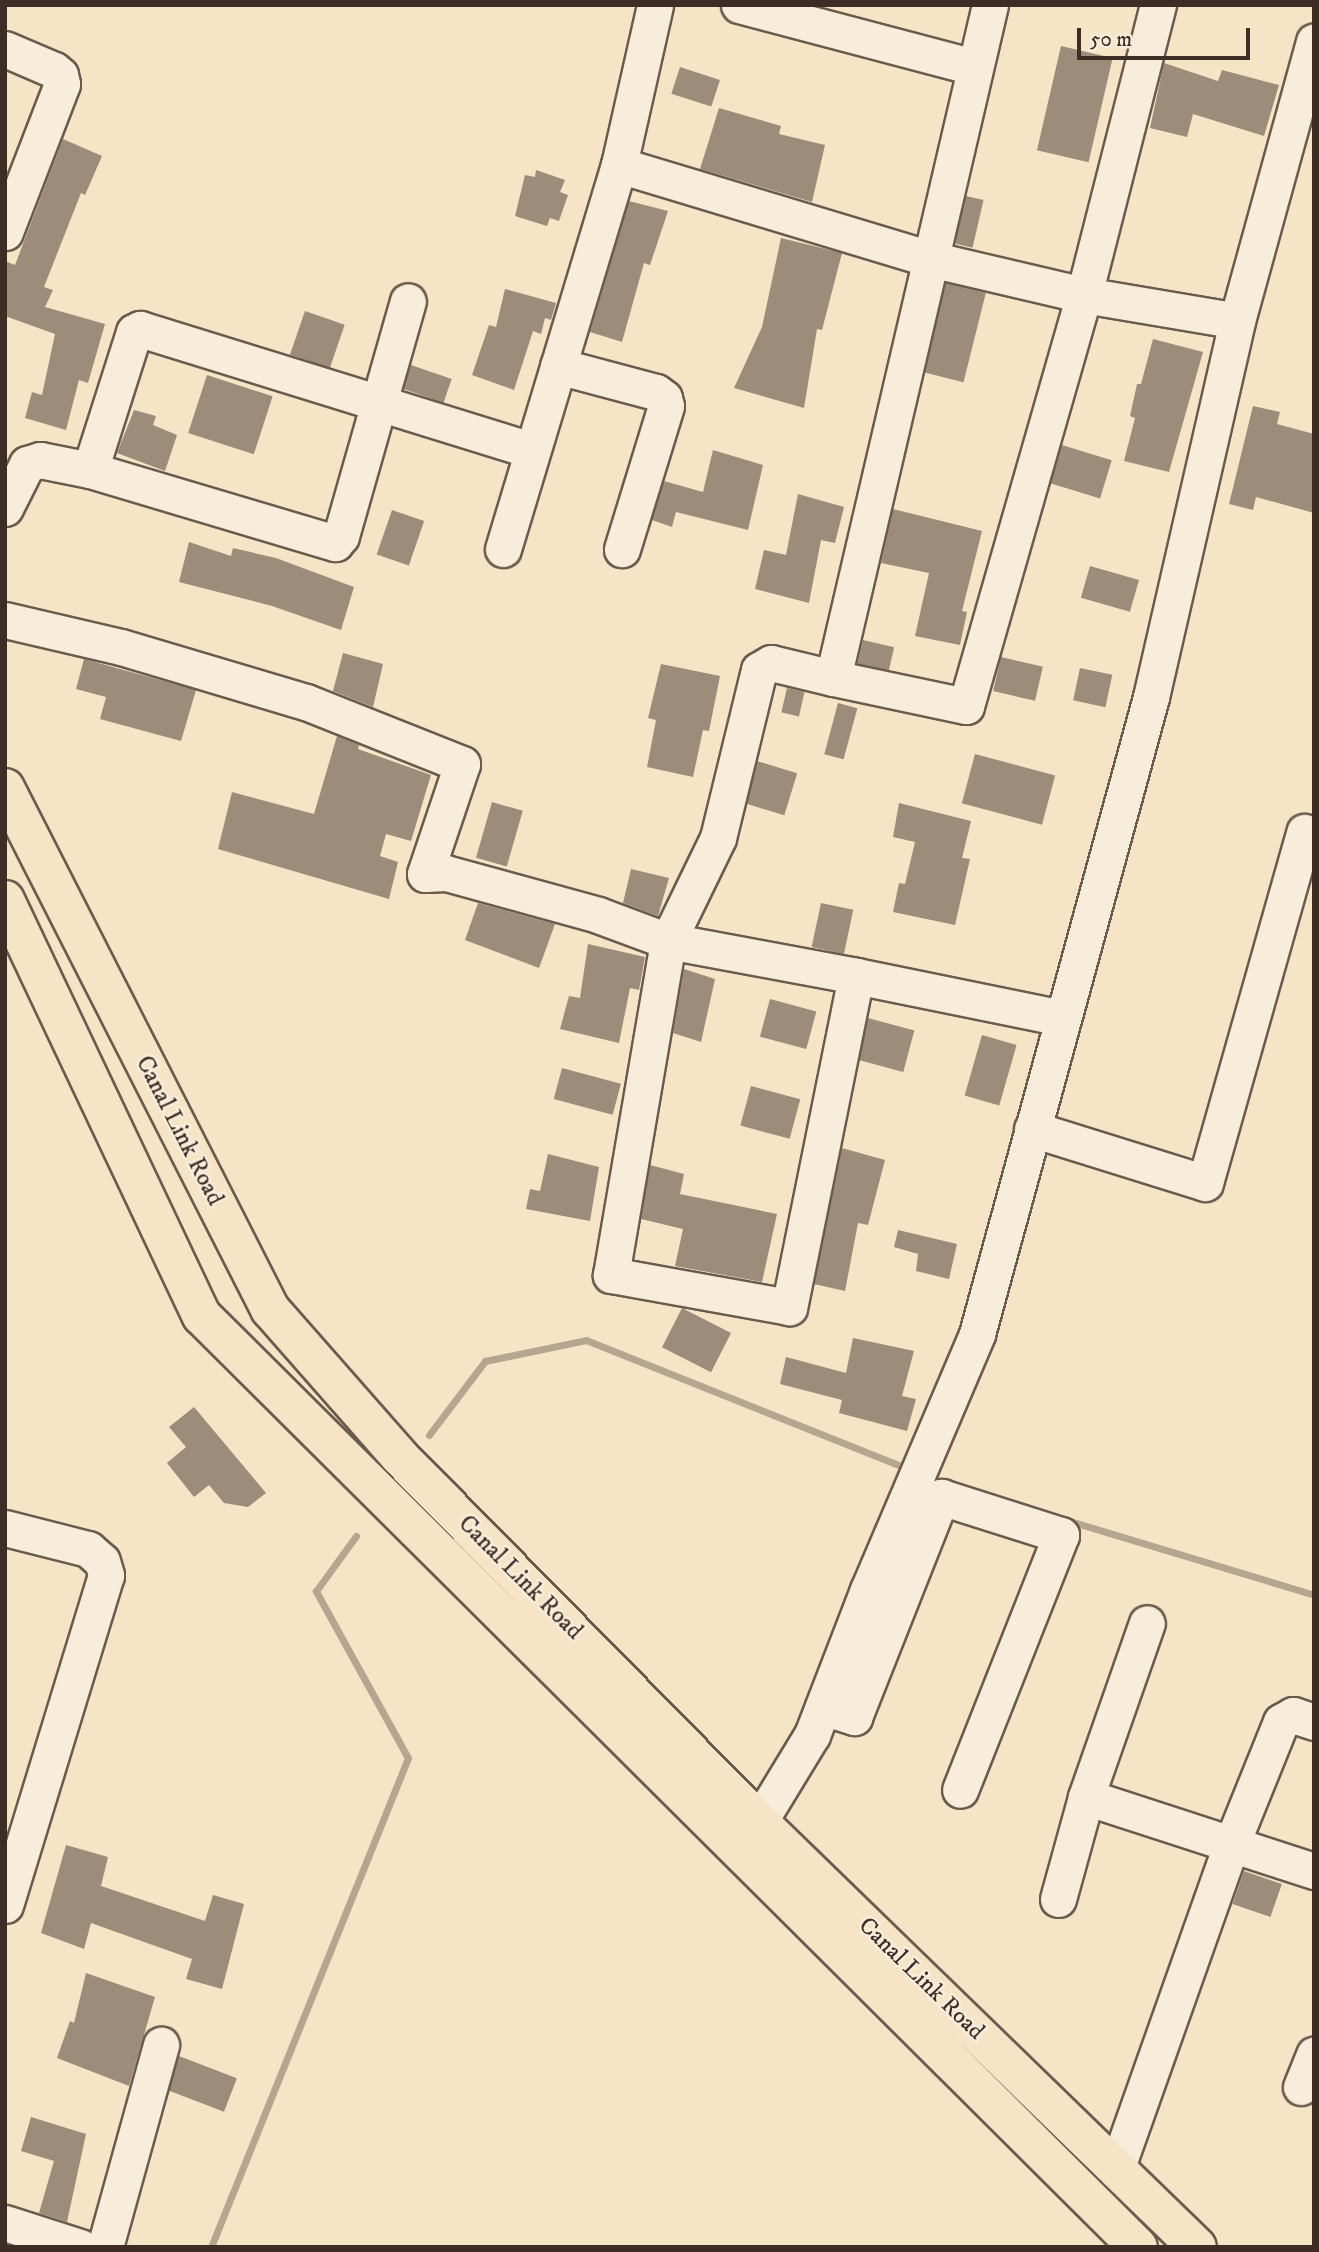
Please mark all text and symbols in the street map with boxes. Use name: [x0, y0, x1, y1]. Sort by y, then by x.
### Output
scale bar: [1081, 14, 1254, 58]
text: 50 m: [1090, 27, 1132, 53]
street label: Canal Link Road: [129, 1051, 229, 1211]
street label: Canal Link Road: [452, 1510, 588, 1646]
street label: Canal Link Road: [852, 1912, 990, 2046]

